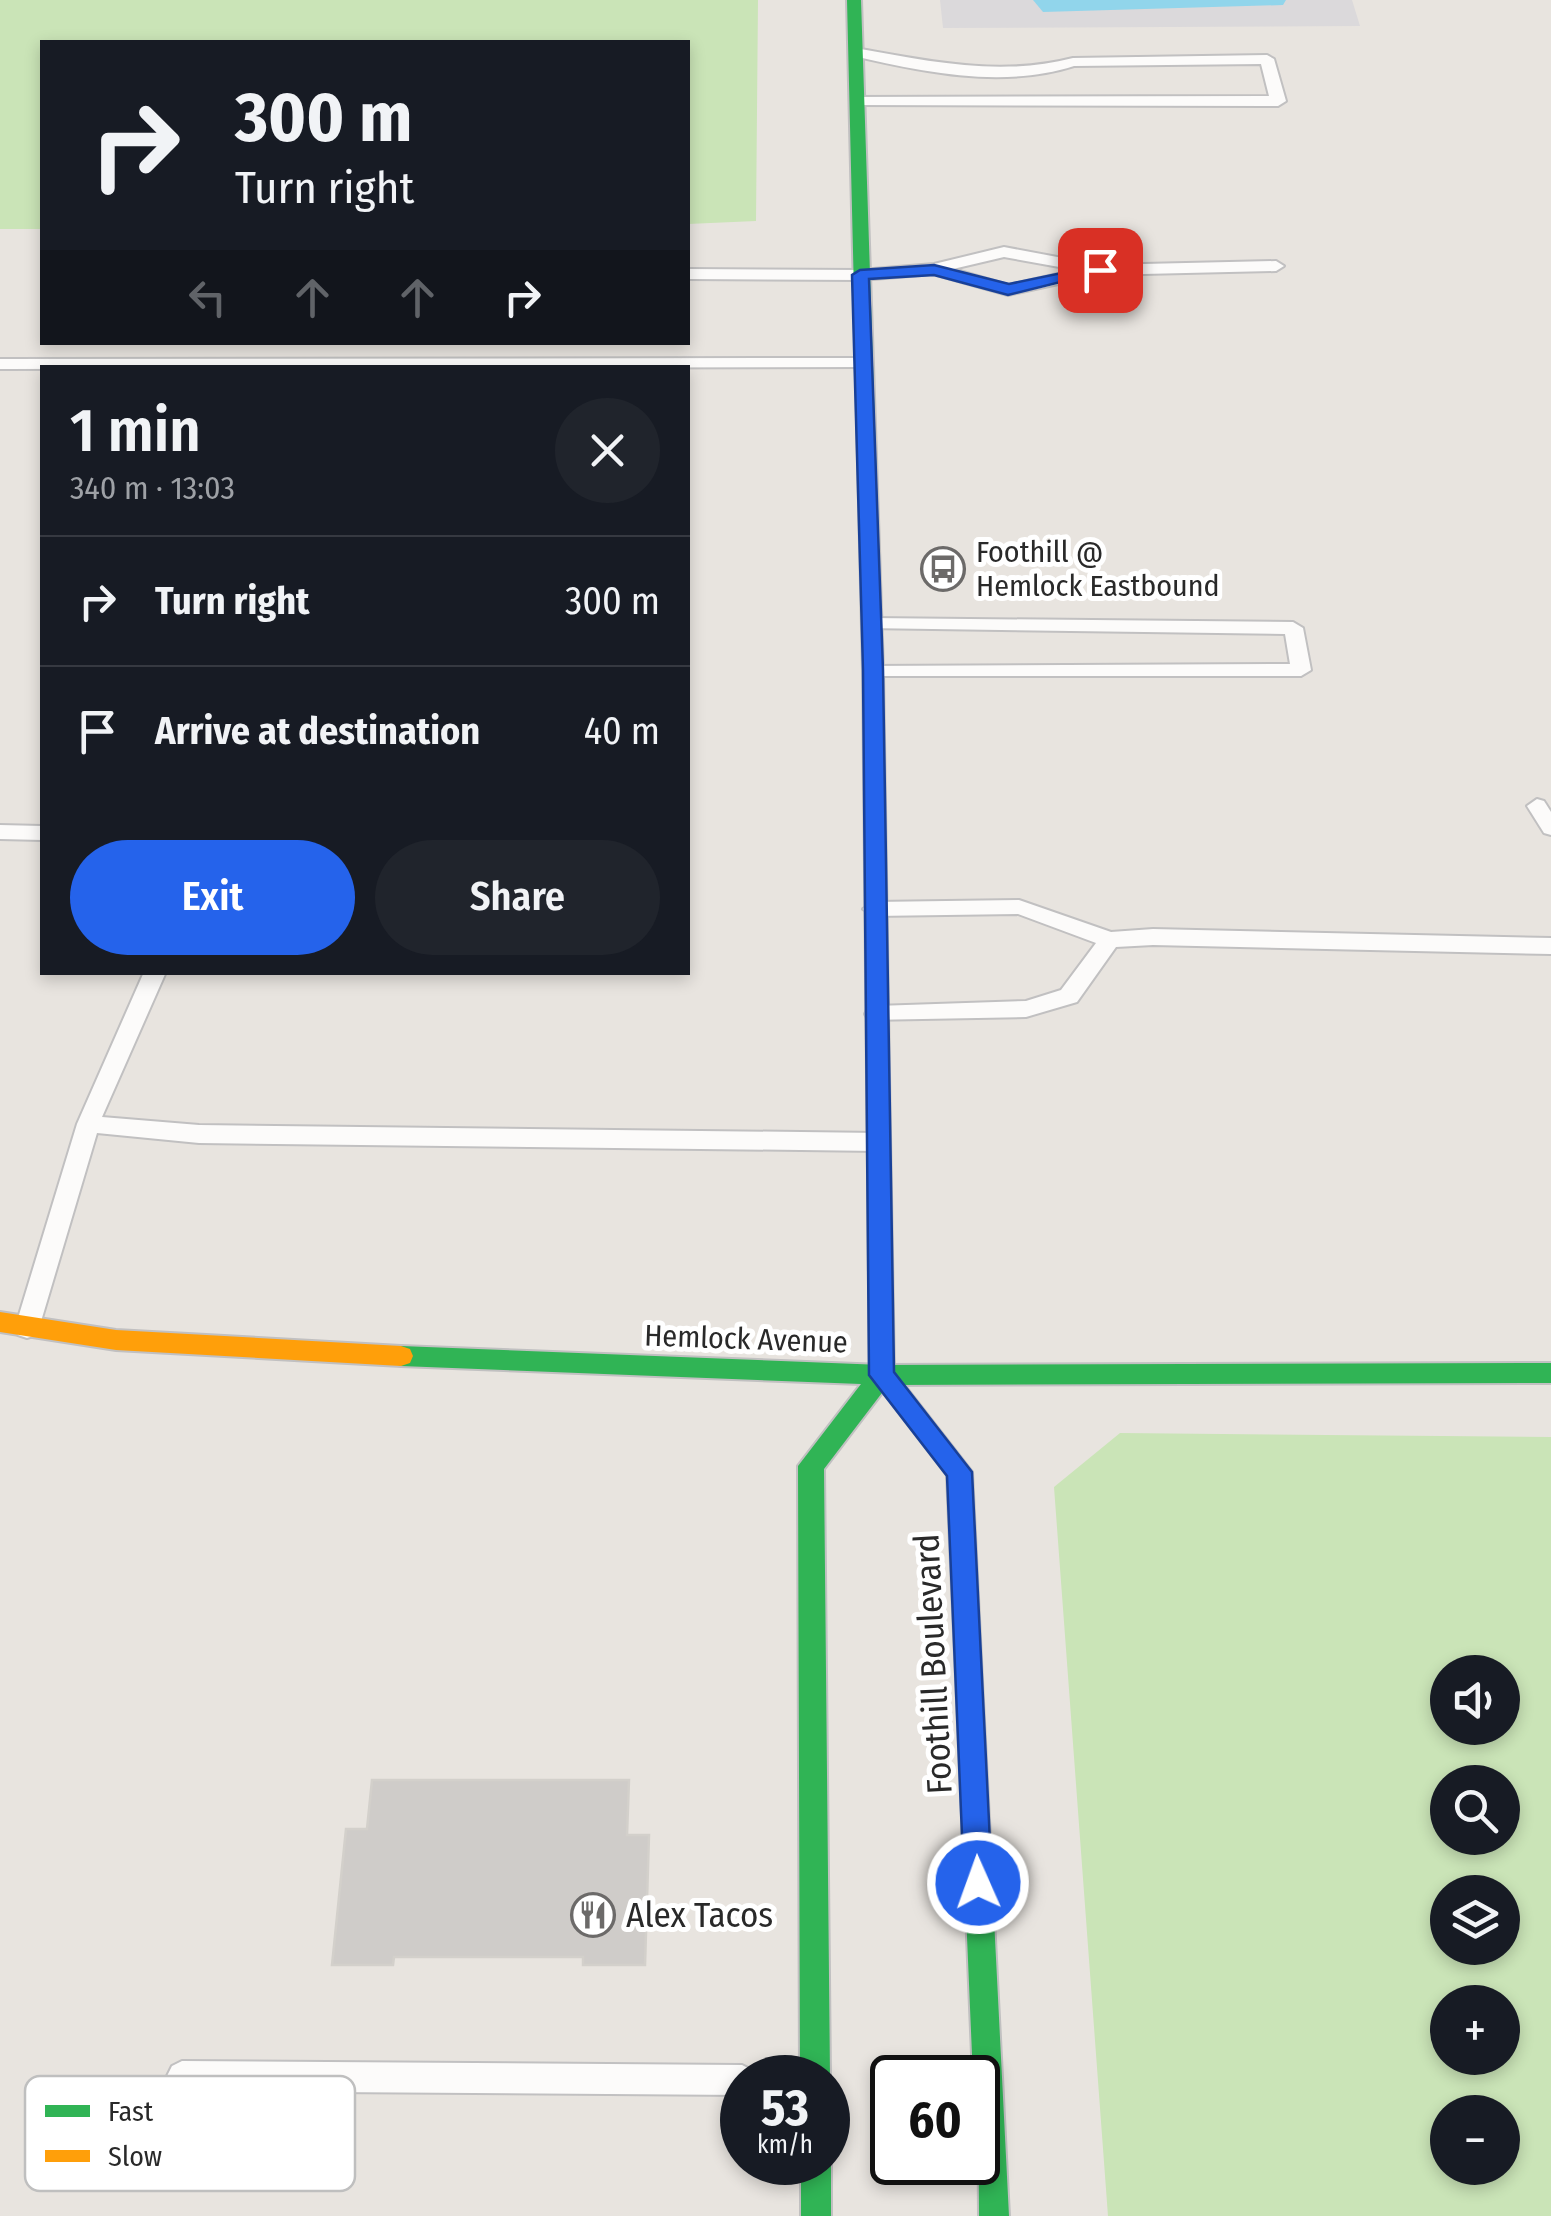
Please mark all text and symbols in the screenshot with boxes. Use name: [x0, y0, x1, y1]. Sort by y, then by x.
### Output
text: 300 m: [235, 76, 413, 160]
icon: right: [70, 80, 200, 210]
text: Turn right: [235, 161, 414, 215]
pin: [1058, 228, 1143, 313]
icon: arrive: [1073, 243, 1128, 298]
icon: left: [180, 270, 235, 325]
icon: ahead: [285, 270, 340, 325]
icon: ahead: [390, 270, 445, 325]
icon: right: [495, 270, 550, 325]
text: 1 min: [70, 395, 201, 467]
button: close: [555, 398, 660, 503]
text: 340 m · 13:03: [70, 469, 235, 507]
place label: Foothill @ Hemlock Eastbound: [976, 534, 1220, 604]
bus stop icon: Foothill @ Hemlock Eastbound: [920, 546, 966, 592]
icon: right: [70, 574, 125, 629]
text: Turn right: [155, 578, 309, 624]
text: 300 m: [565, 578, 660, 624]
icon: arrive: [70, 704, 125, 759]
text: Arrive at destination: [155, 708, 480, 754]
text: 40 m: [584, 708, 660, 754]
button: Exit: [70, 840, 355, 955]
button: Share: [375, 840, 660, 955]
street label: Hemlock Avenue: [644, 1317, 848, 1361]
street label: Foothill Boulevard: [905, 1533, 961, 1795]
map controls: [1430, 1655, 1520, 2185]
button: sound: [1430, 1655, 1520, 1745]
button: search: [1430, 1765, 1520, 1855]
position arrow: [926, 1831, 1030, 1935]
button: layers: [1430, 1875, 1520, 1965]
restaurant icon: Alex Tacos: [570, 1892, 616, 1938]
place label: Alex Tacos: [626, 1894, 773, 1936]
button: +: [1430, 1985, 1520, 2075]
speed limit sign: 60: [870, 2055, 1000, 2185]
legend: [25, 2076, 355, 2191]
text: 53: [761, 2078, 809, 2138]
text: Fast: [108, 2095, 154, 2128]
button: −: [1430, 2095, 1520, 2185]
text: km/h: [757, 2130, 813, 2160]
text: Slow: [108, 2140, 162, 2173]

